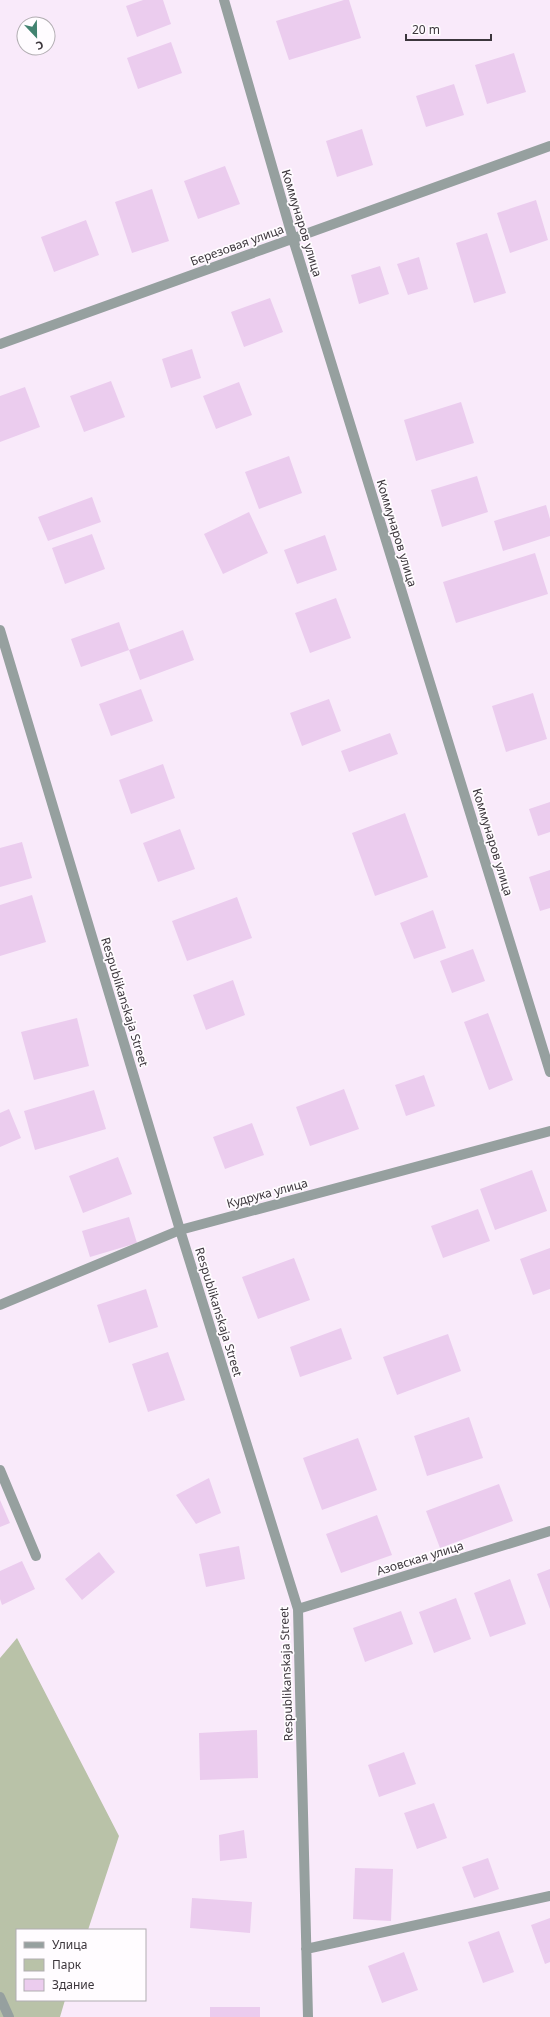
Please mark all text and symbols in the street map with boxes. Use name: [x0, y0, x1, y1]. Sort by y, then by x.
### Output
north arrow: [16, 16, 56, 56]
scale bar: [406, 16, 491, 42]
text: 20 m: [412, 21, 440, 38]
text: С: [34, 37, 46, 54]
street label: Коммунаров улица: [278, 167, 326, 279]
street label: Березовая улица: [188, 220, 286, 270]
street label: Коммунаров улица: [373, 477, 421, 589]
street label: Коммунаров улица: [469, 786, 517, 898]
street label: Respublikanskaja Street: [97, 935, 153, 1069]
street label: Кудрука улица: [225, 1174, 309, 1212]
street label: Respublikanskaja Street: [191, 1245, 247, 1379]
street label: Азовская улица: [374, 1537, 466, 1579]
street label: Respublikanskaja Street: [275, 1606, 297, 1741]
legend: [16, 1929, 146, 2001]
text: Улица: [52, 1936, 87, 1953]
text: Парк: [52, 1956, 82, 1973]
text: Здание: [52, 1976, 95, 1993]

